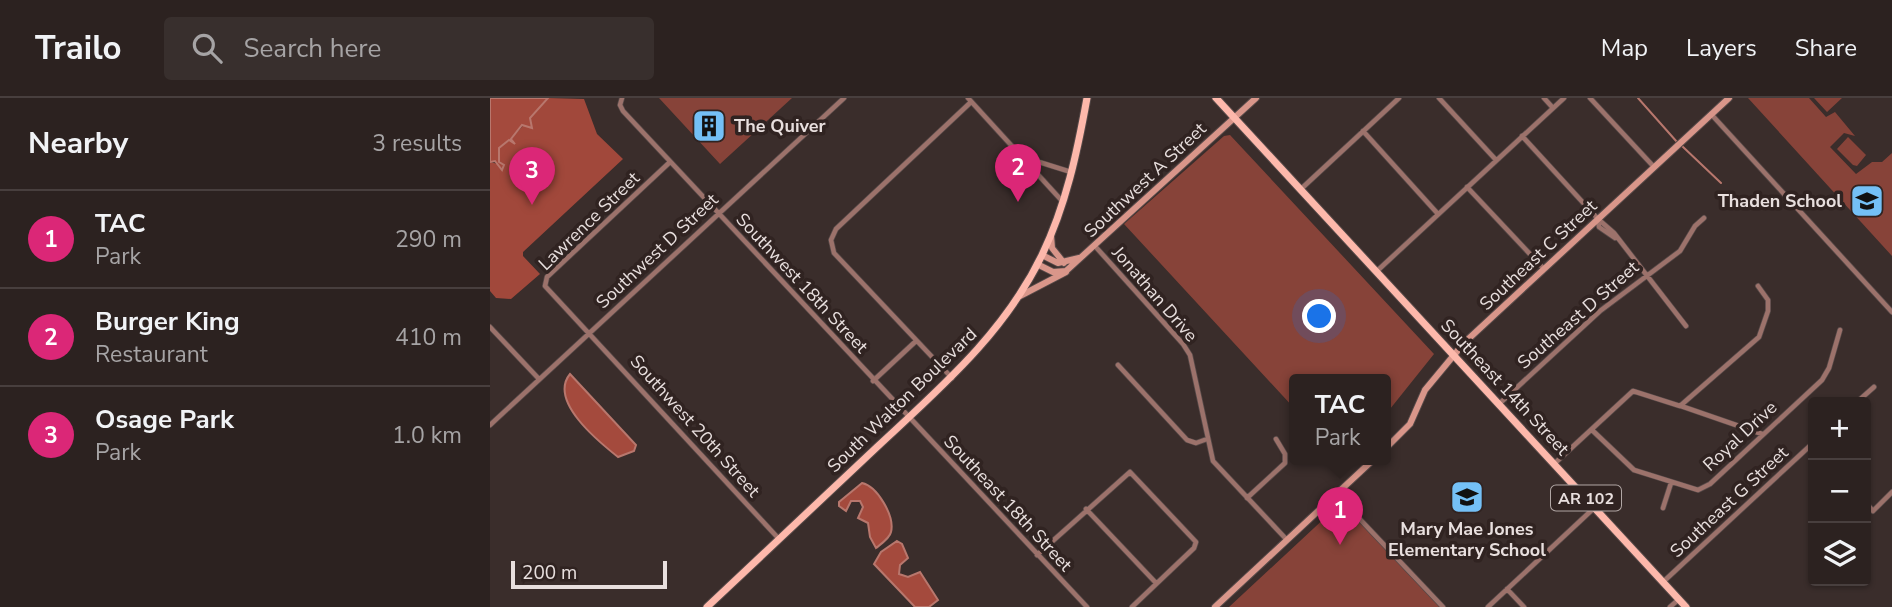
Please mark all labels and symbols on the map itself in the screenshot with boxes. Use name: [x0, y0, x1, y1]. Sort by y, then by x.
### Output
building icon: The Quiver: [690, 107, 728, 145]
place label: The Quiver: [734, 114, 826, 138]
street label: Southwest A Street: [1079, 117, 1212, 243]
pin: 2: [995, 144, 1041, 202]
pin: 3: [509, 147, 555, 205]
street label: Lawrence Street: [533, 166, 645, 275]
school or university icon: Thaden School: [1848, 182, 1886, 220]
street label: Southwest D Street: [591, 188, 724, 314]
place label: Thaden School: [1718, 189, 1842, 213]
street label: Southeast C Street: [1474, 194, 1602, 316]
street label: Southwest 18th Street: [731, 208, 874, 359]
street label: Jonathan Drive: [1106, 240, 1203, 347]
street label: Southeast D Street: [1512, 255, 1644, 374]
your location: [1302, 299, 1336, 333]
street label: Southeast 14th Street: [1435, 314, 1575, 461]
street label: South Walton Boulevard: [822, 322, 982, 478]
street label: Southwest 20th Street: [625, 350, 766, 503]
street label: Royal Drive: [1698, 396, 1782, 476]
street label: Southeast 18th Street: [938, 430, 1078, 577]
street label: Southeast G Street: [1665, 441, 1794, 563]
school or university icon: Mary Mae Jones Elementary School: [1448, 478, 1486, 516]
road number: AR 102: [1551, 486, 1621, 510]
pin: 1: [1317, 487, 1363, 545]
place label: Mary Mae Jones Elementary School: [1388, 517, 1546, 562]
scale bar: [511, 558, 667, 590]

